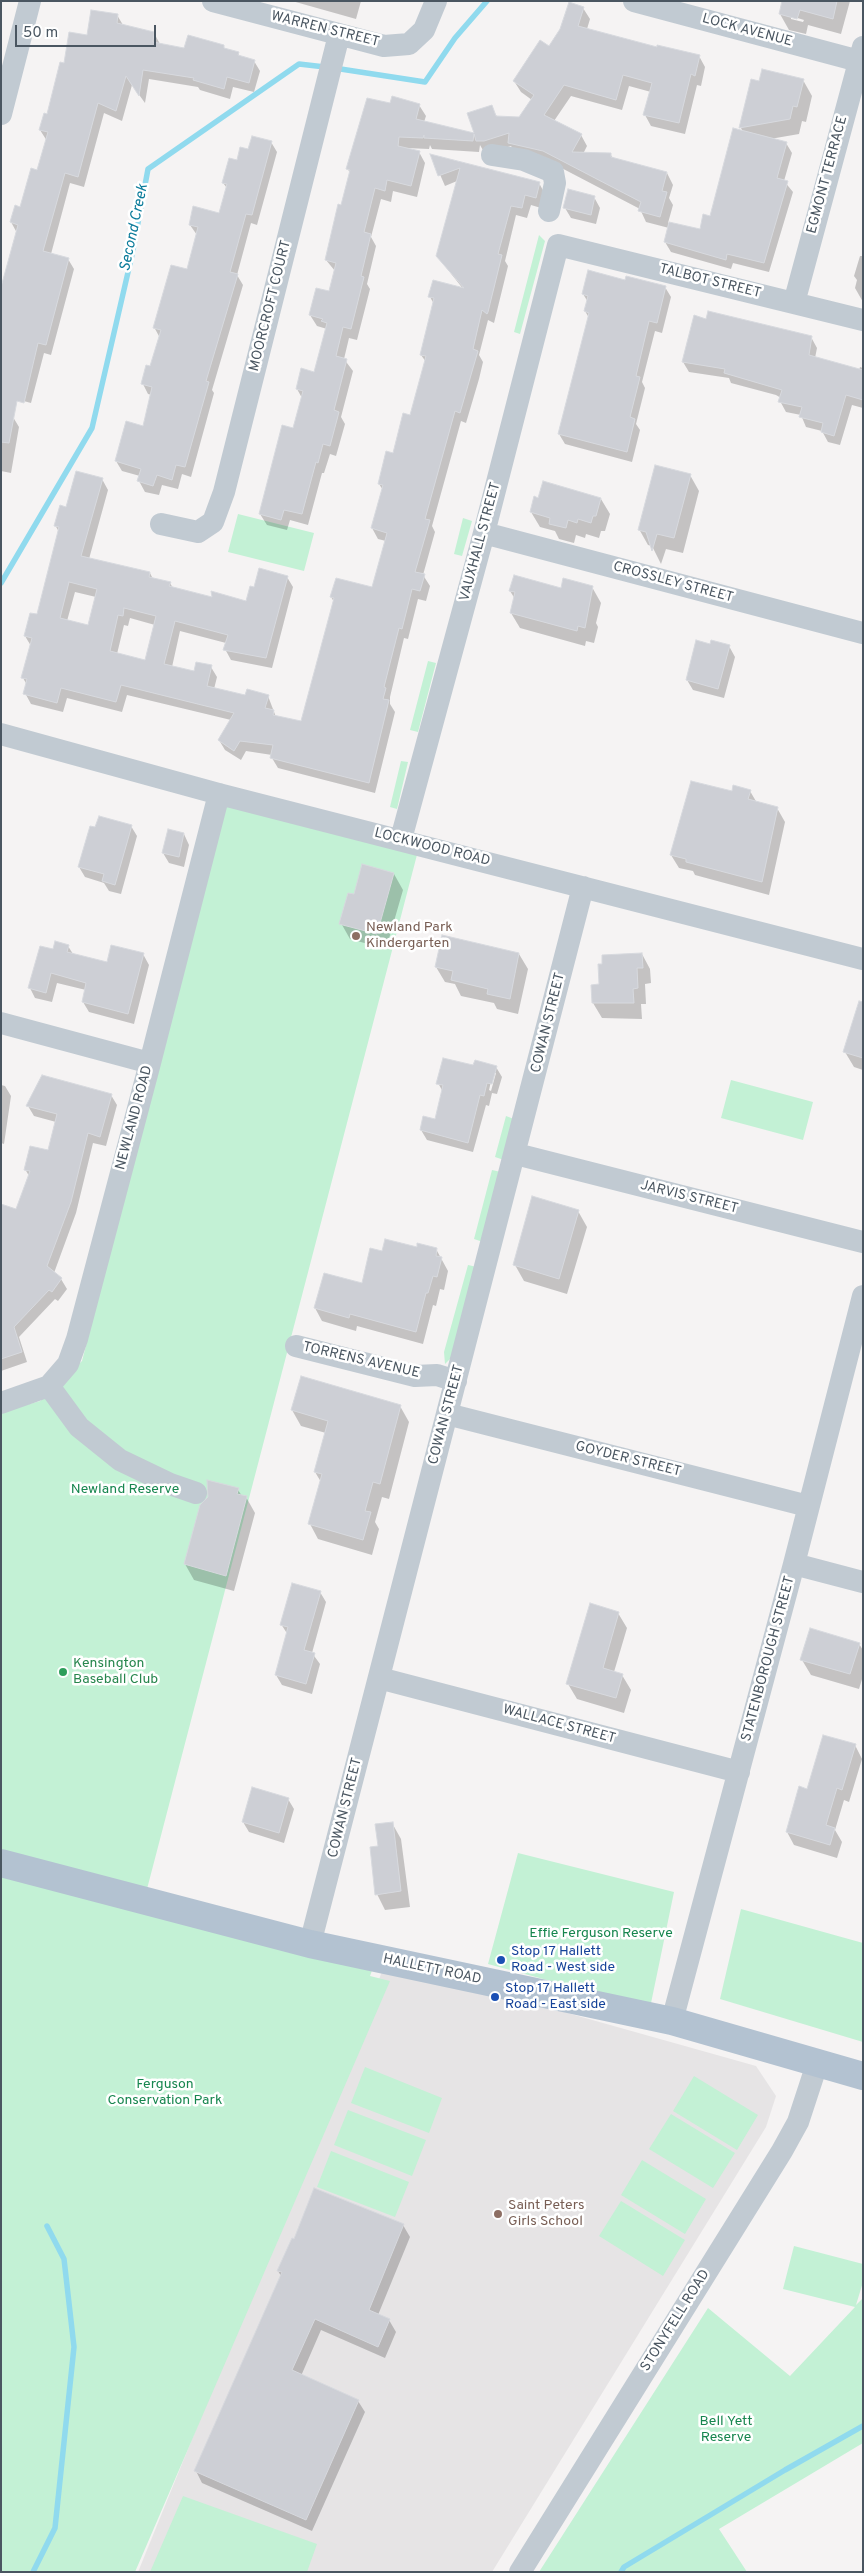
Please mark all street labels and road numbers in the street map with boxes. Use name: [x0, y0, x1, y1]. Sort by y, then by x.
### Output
street label: WARREN STREET: [269, 8, 381, 52]
street label: LOCK AVENUE: [700, 11, 794, 51]
street label: EGMONT TERRACE: [804, 114, 852, 236]
street label: MOORCROFT COURT: [247, 239, 295, 373]
street label: TALBOT STREET: [657, 261, 763, 303]
street label: VAUXHALL STREET: [457, 481, 505, 603]
street label: CROSSLEY STREET: [611, 559, 735, 607]
street label: LOCKWOOD ROAD: [372, 825, 492, 871]
street label: COWAN STREET: [528, 971, 570, 1075]
street label: NEWLAND ROAD: [113, 1064, 157, 1172]
street label: JARVIS STREET: [638, 1178, 740, 1218]
street label: TORRENS AVENUE: [301, 1339, 421, 1383]
street label: COWAN STREET: [426, 1363, 468, 1467]
street label: GOYDER STREET: [573, 1439, 683, 1481]
street label: STATENBOROUGH STREET: [739, 1575, 799, 1743]
street label: WALLACE STREET: [501, 1702, 617, 1748]
street label: COWAN STREET: [325, 1756, 367, 1860]
street label: HALLETT ROAD: [381, 1951, 483, 1989]
street label: STONYFELL ROAD: [638, 2267, 714, 2375]

